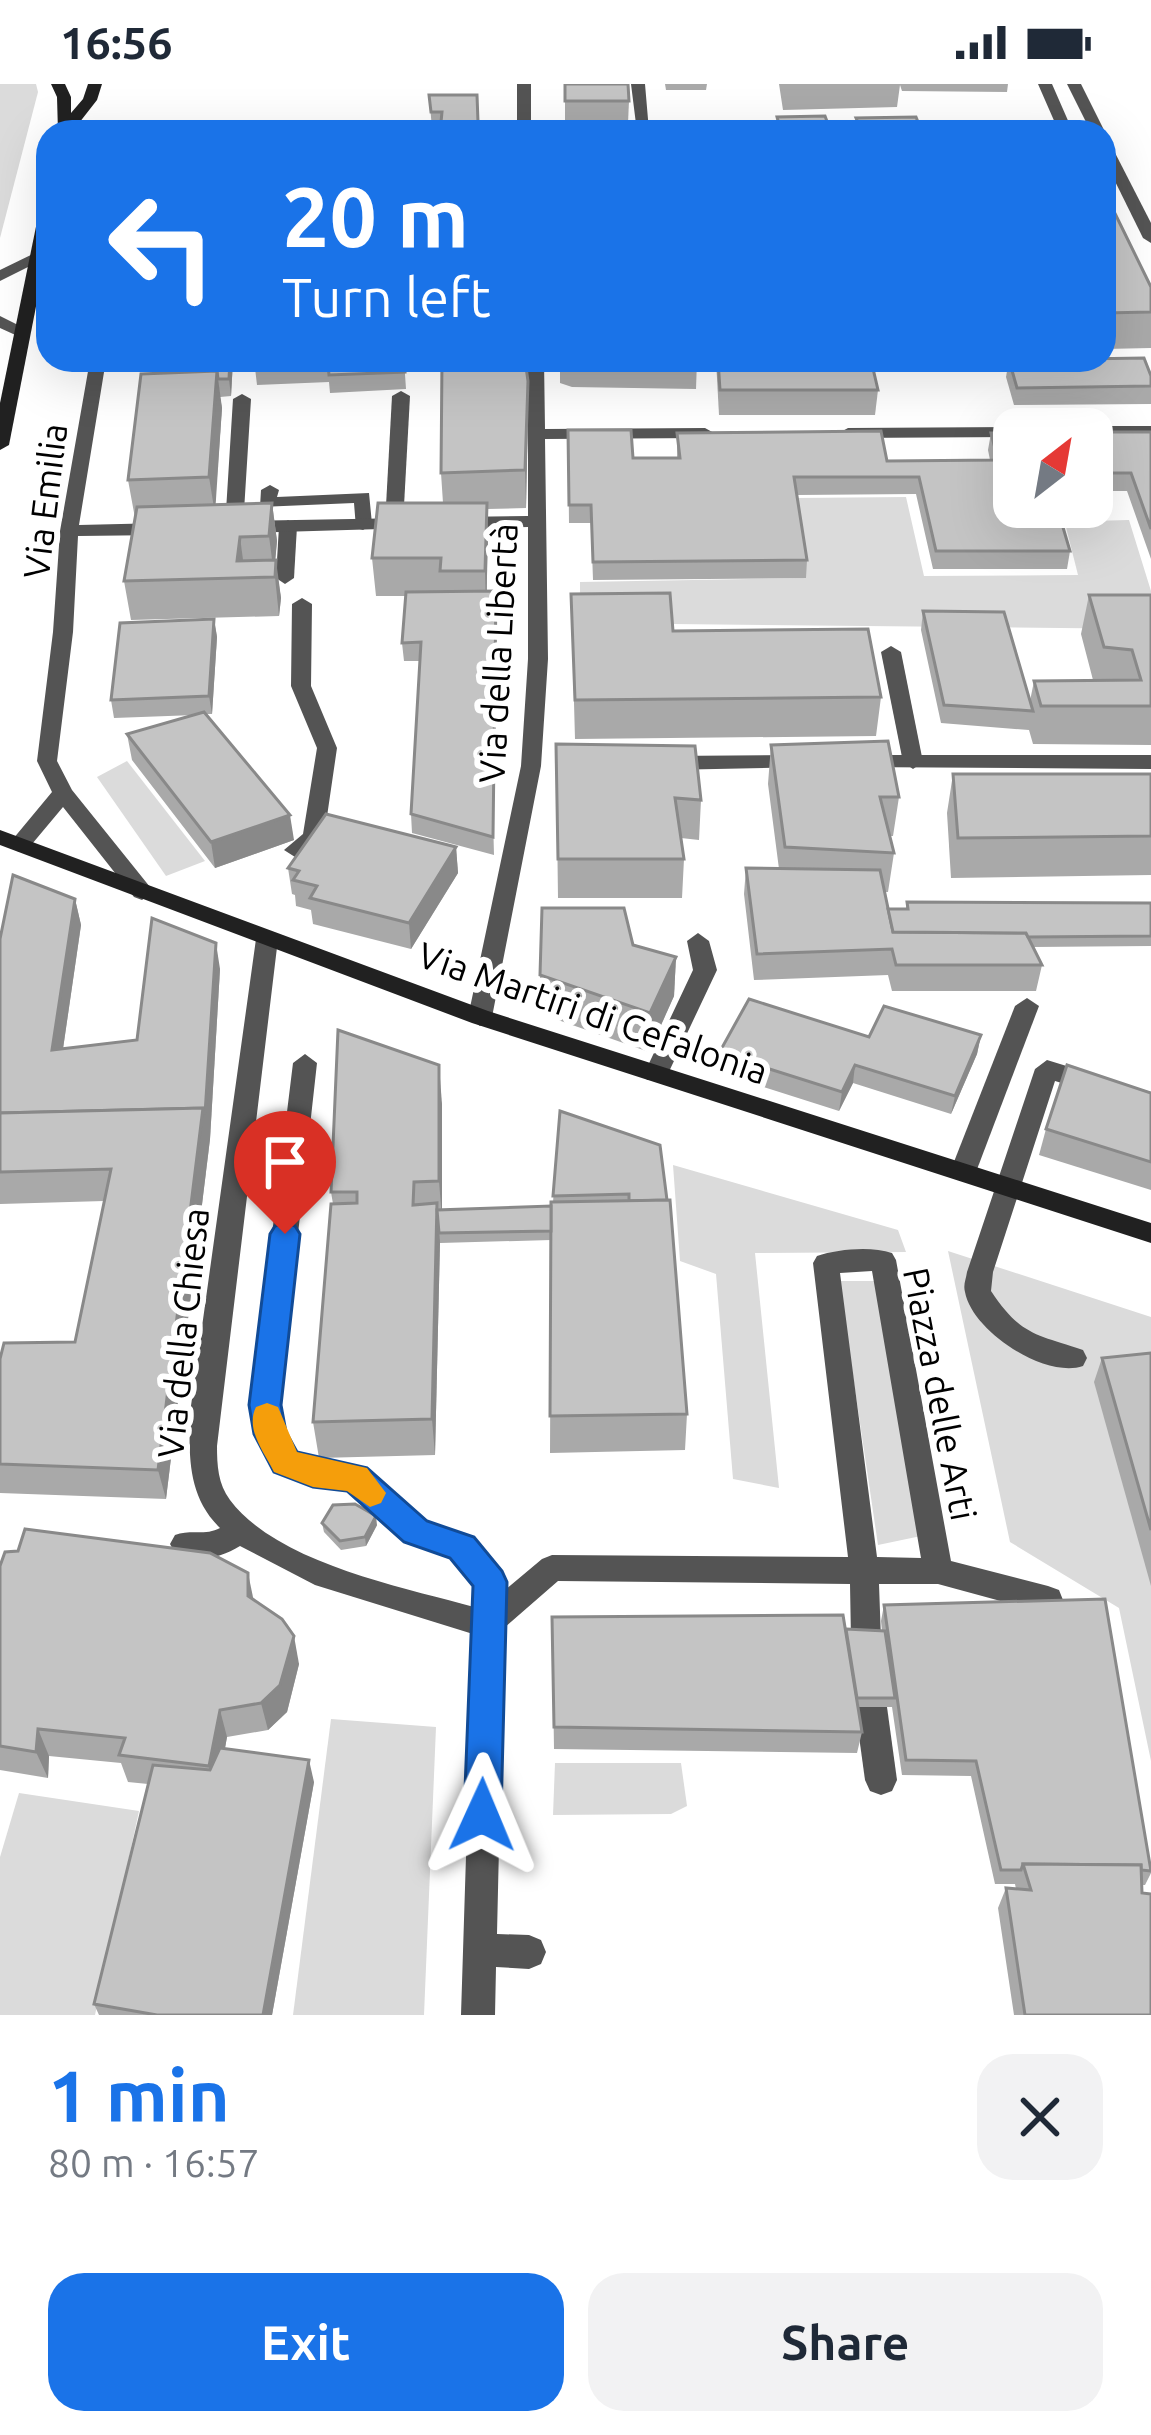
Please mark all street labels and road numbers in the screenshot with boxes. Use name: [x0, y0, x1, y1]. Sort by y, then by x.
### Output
street label: Via Emilia: [15, 421, 74, 581]
street label: Via della Libertà: [470, 522, 525, 784]
street label: Via Martiri di Cefalonia: [413, 933, 773, 1092]
street label: Via della Chiesa: [149, 1206, 216, 1460]
street label: Piazza delle Arti: [896, 1264, 985, 1524]

